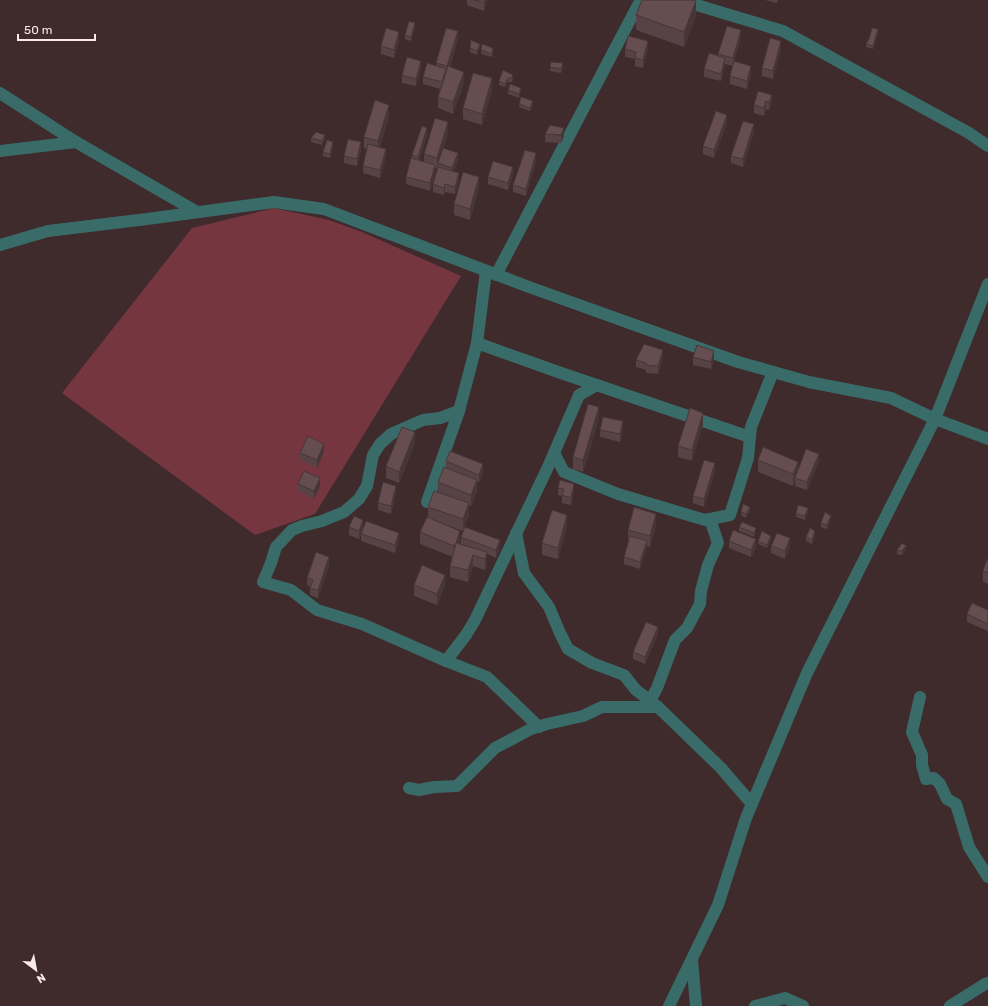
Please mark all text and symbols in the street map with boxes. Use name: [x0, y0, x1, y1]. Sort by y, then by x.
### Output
scale bar: [18, 16, 95, 42]
text: 50 m: [24, 23, 52, 37]
north arrow: [16, 950, 56, 990]
text: N: [34, 970, 48, 986]

